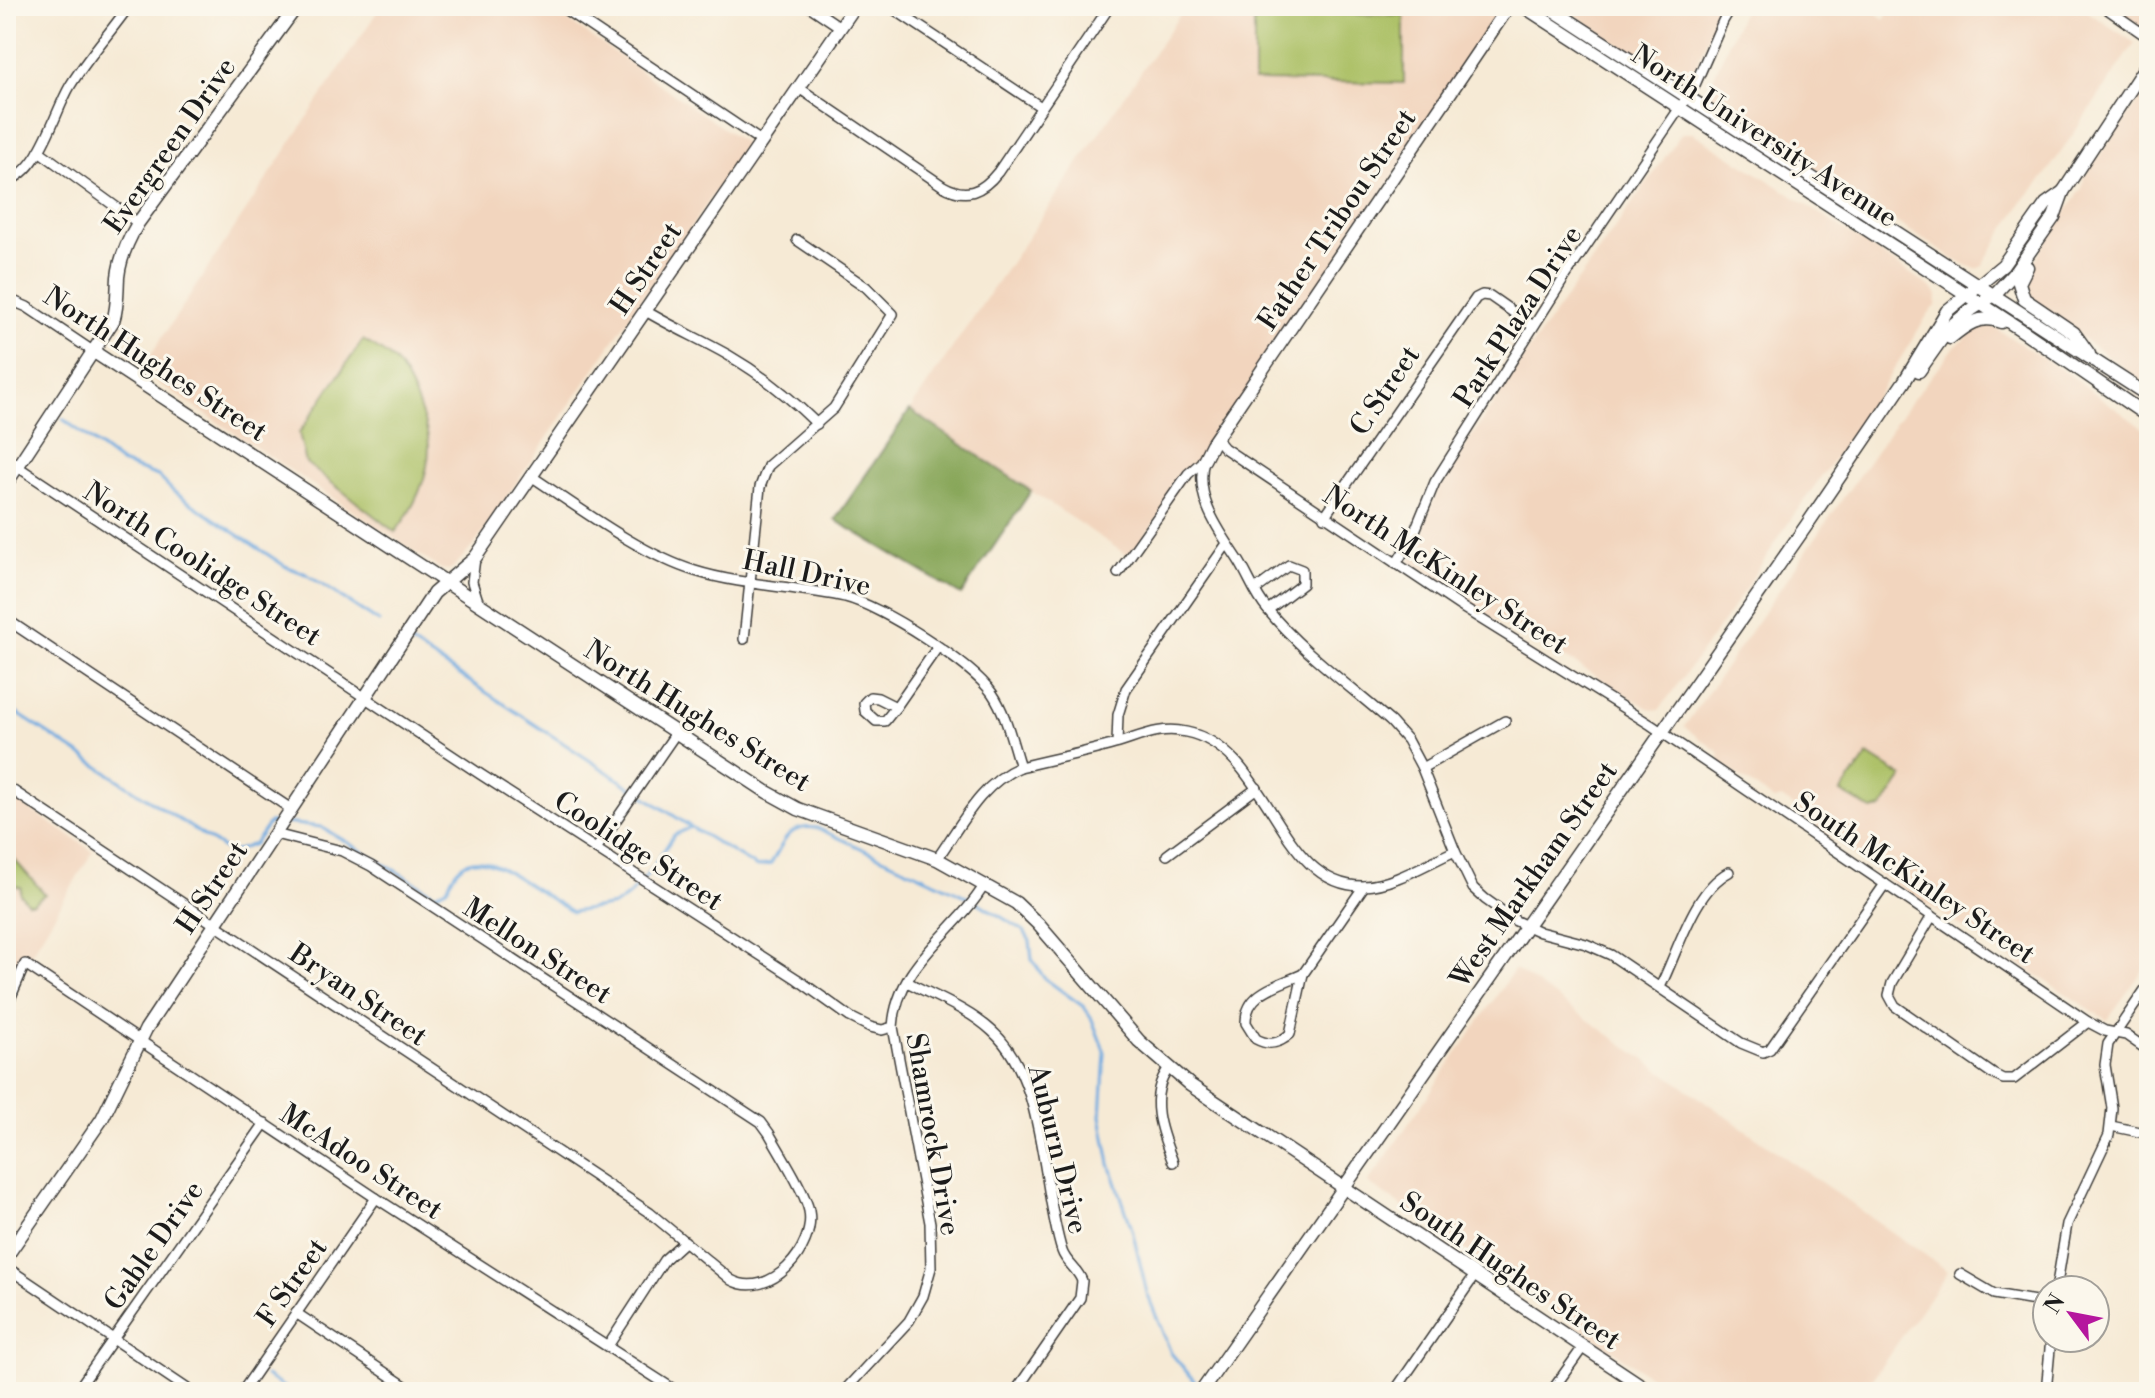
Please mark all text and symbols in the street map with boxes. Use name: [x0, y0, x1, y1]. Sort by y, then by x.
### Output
street label: North University Avenue: [1625, 37, 1904, 235]
street label: Evergreen Drive: [97, 51, 244, 241]
street label: Father Tribou Street: [1250, 102, 1424, 337]
street label: H Street: [603, 216, 690, 322]
street label: Park Plaza Drive: [1446, 219, 1590, 415]
street label: North Hughes Street: [37, 279, 274, 450]
street label: C Street: [1342, 339, 1428, 443]
street label: North Coolidge Street: [77, 474, 328, 654]
street label: North McKinley Street: [1316, 478, 1574, 663]
street label: Hall Drive: [739, 543, 874, 604]
street label: North Hughes Street: [578, 633, 817, 800]
street label: West Markham Street: [1442, 755, 1626, 996]
street label: Coolidge Street: [547, 784, 729, 919]
street label: South McKinley Street: [1787, 784, 2042, 972]
street label: H Street: [169, 835, 256, 941]
street label: Mellon Street: [456, 890, 618, 1012]
street label: Bryan Street: [282, 936, 434, 1054]
street label: Shamrock Drive: [898, 1030, 968, 1238]
street label: Auburn Drive: [1019, 1060, 1095, 1238]
street label: McAdoo Street: [273, 1097, 449, 1228]
street label: Gable Drive: [97, 1174, 212, 1317]
street label: South Hughes Street: [1393, 1185, 1627, 1358]
street label: F Street: [249, 1232, 335, 1334]
north arrow: [2031, 1274, 2111, 1354]
text: N: [2039, 1289, 2072, 1319]

